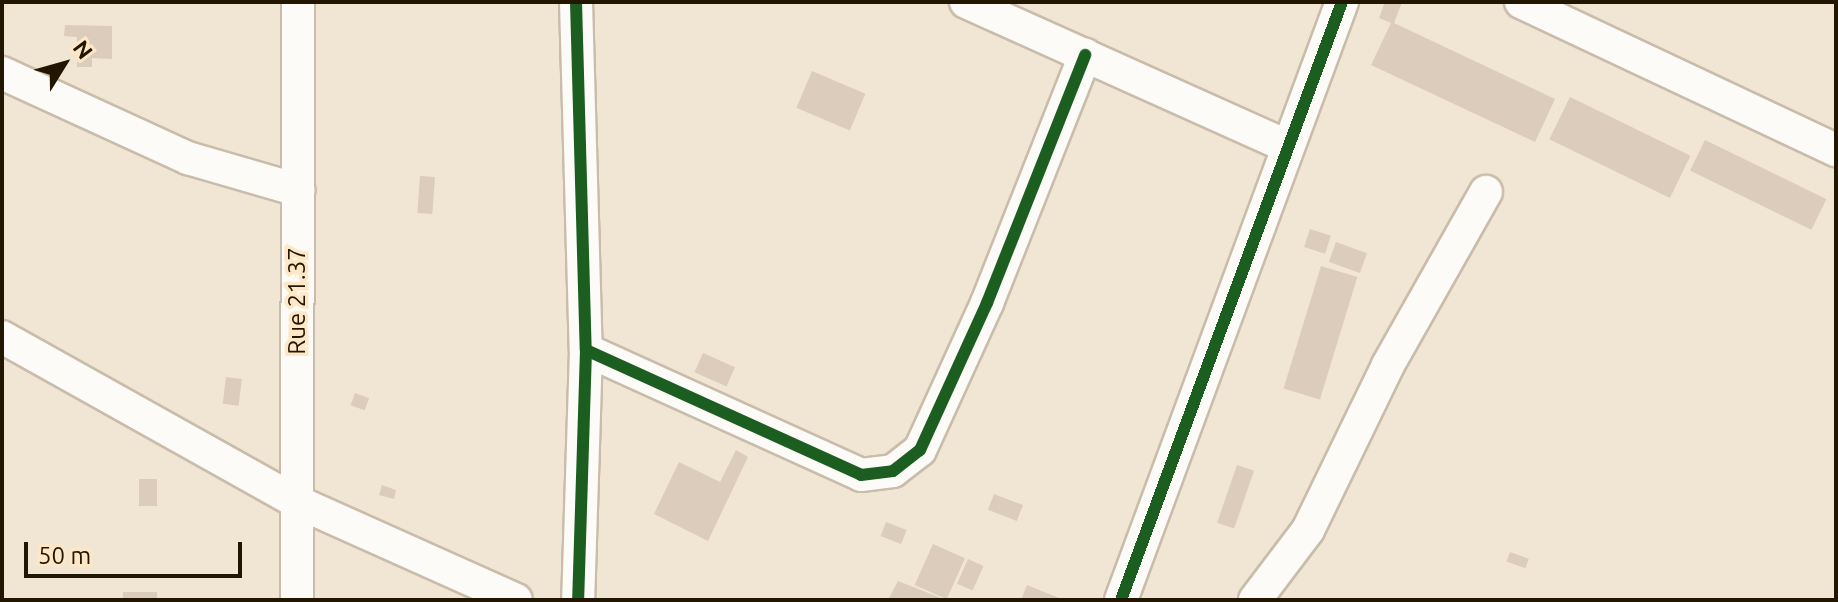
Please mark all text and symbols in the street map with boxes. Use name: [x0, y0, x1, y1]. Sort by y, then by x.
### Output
north arrow: [24, 24, 104, 104]
text: N: [69, 35, 98, 63]
street label: Rue 21.37: [283, 247, 311, 355]
scale bar: [28, 526, 246, 576]
text: 50 m: [38, 542, 91, 569]

